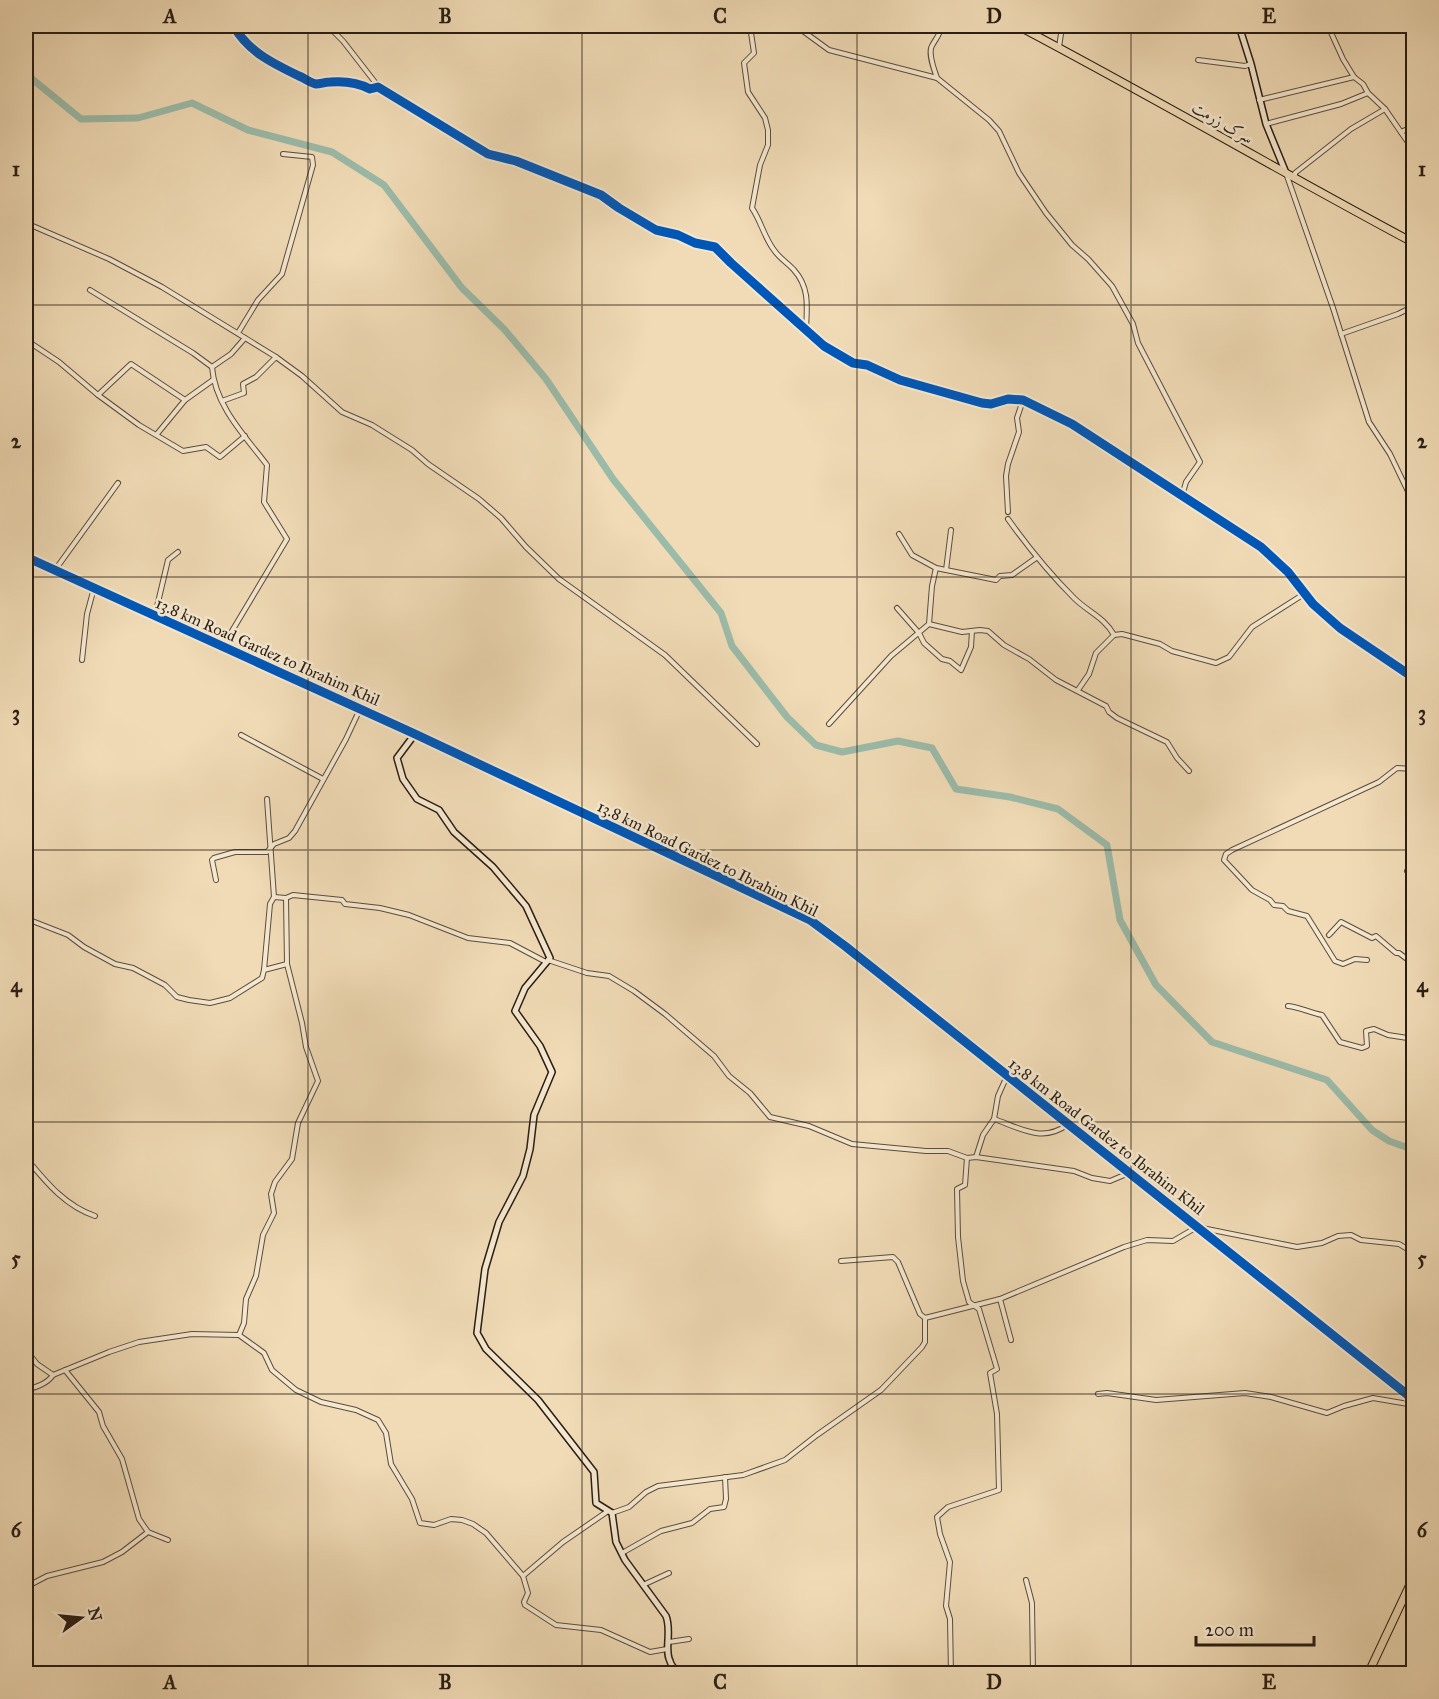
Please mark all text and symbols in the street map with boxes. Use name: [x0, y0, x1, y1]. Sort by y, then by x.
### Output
text: A: [161, 4, 177, 28]
text: B: [438, 4, 452, 28]
text: C: [713, 4, 727, 28]
text: D: [986, 4, 1002, 28]
text: E: [1262, 4, 1277, 28]
street label: سرک زرمت: [1188, 97, 1257, 148]
text: 1: [12, 157, 20, 181]
text: 1: [1418, 157, 1426, 181]
text: 2: [11, 429, 22, 453]
text: 2: [1417, 429, 1428, 453]
street label: 13.8 km Road Gardez to Ibrahim Khil: [153, 593, 384, 710]
text: 3: [12, 701, 20, 726]
text: 3: [1418, 701, 1426, 726]
street label: 13.8 km Road Gardez to Ibrahim Khil: [594, 797, 822, 921]
text: 4: [10, 973, 22, 998]
text: 4: [1416, 973, 1428, 998]
street label: 13.8 km Road Gardez to Ibrahim Khil: [1005, 1054, 1209, 1219]
text: 5: [11, 1246, 21, 1270]
text: 5: [1417, 1246, 1427, 1270]
text: 6: [11, 1518, 23, 1542]
text: 6: [1417, 1518, 1429, 1542]
north arrow: [51, 1588, 111, 1648]
text: N: [84, 1605, 106, 1624]
scale bar: [1196, 1609, 1314, 1647]
text: 200 m: [1205, 1619, 1254, 1641]
text: A: [161, 1670, 177, 1694]
text: B: [438, 1670, 452, 1694]
text: C: [713, 1670, 727, 1694]
text: D: [986, 1670, 1002, 1694]
text: E: [1262, 1670, 1277, 1694]

